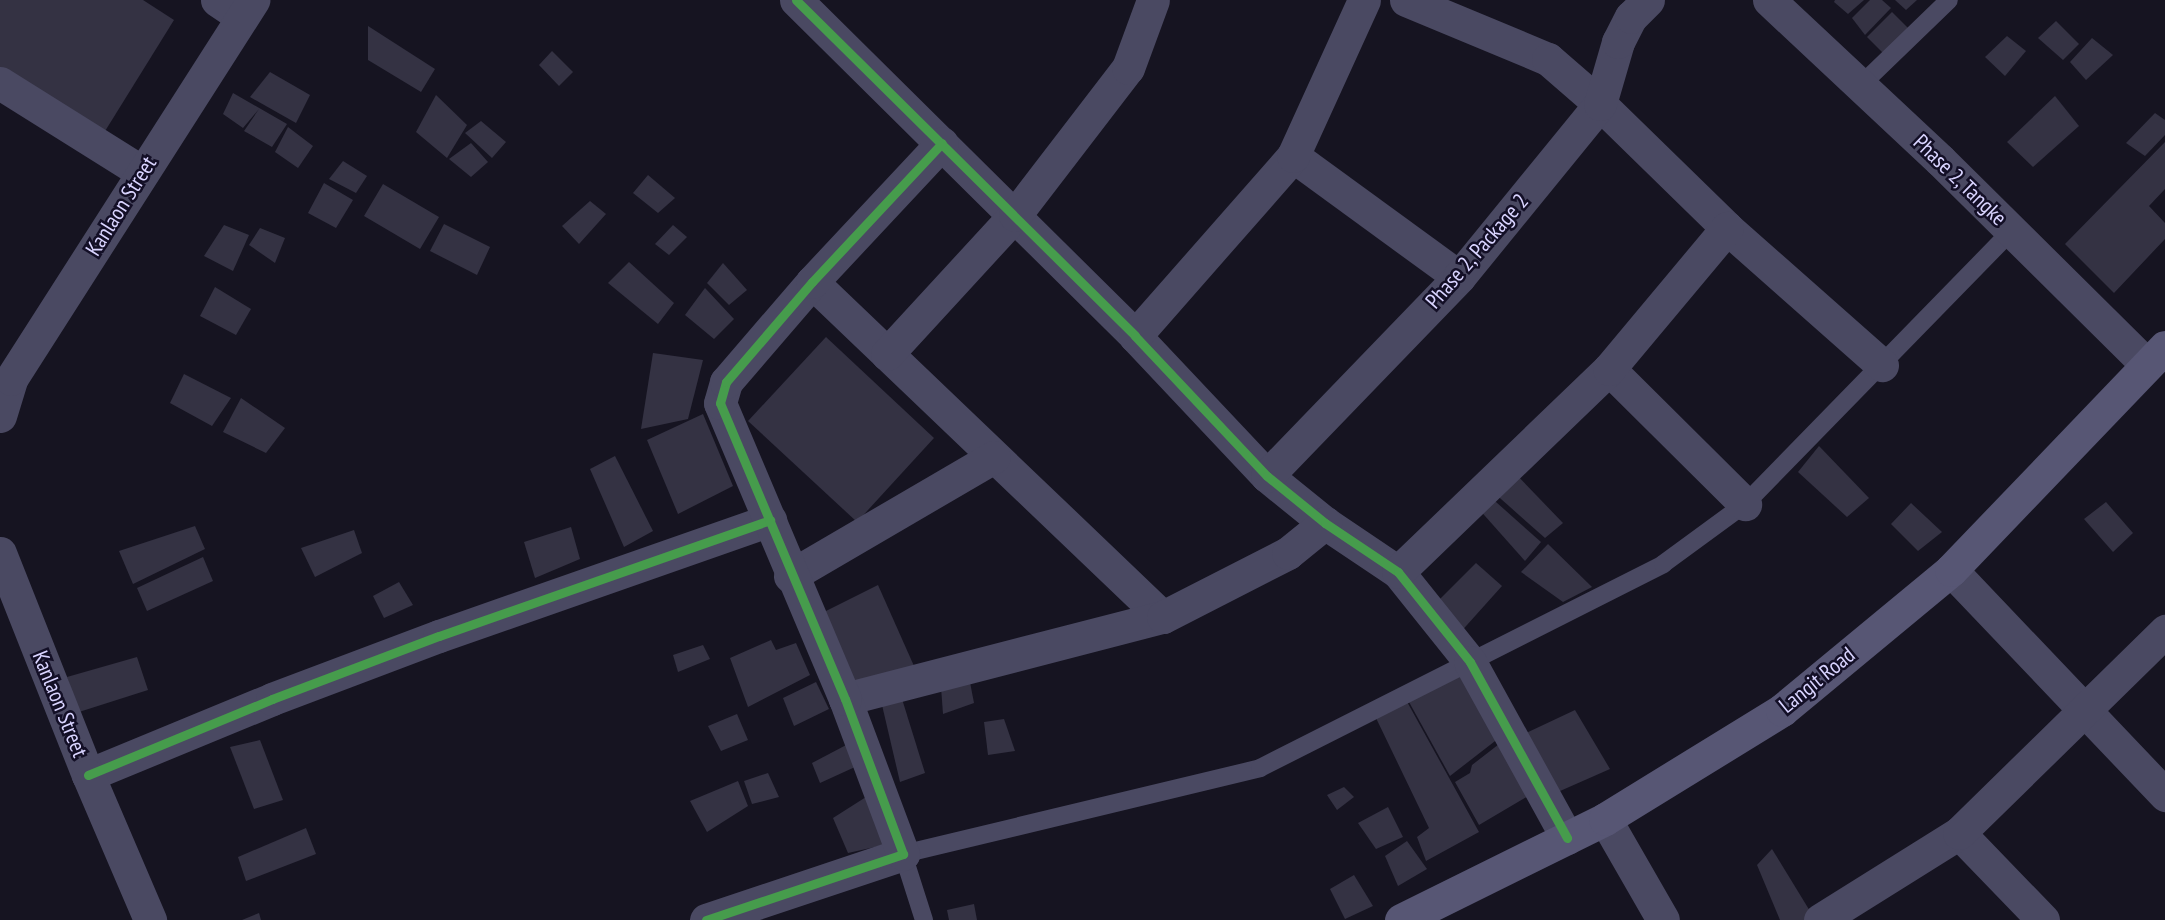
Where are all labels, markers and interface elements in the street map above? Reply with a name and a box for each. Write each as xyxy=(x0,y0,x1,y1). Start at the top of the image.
street label: Phase 2, Tangke xyxy=(1907,128,2013,232)
street label: Kanlaon Street xyxy=(80,151,162,261)
street label: Phase 2, Package 2 xyxy=(1420,188,1534,314)
street label: Langit Road xyxy=(1774,641,1860,719)
street label: Kanlaon Street xyxy=(27,647,93,761)

